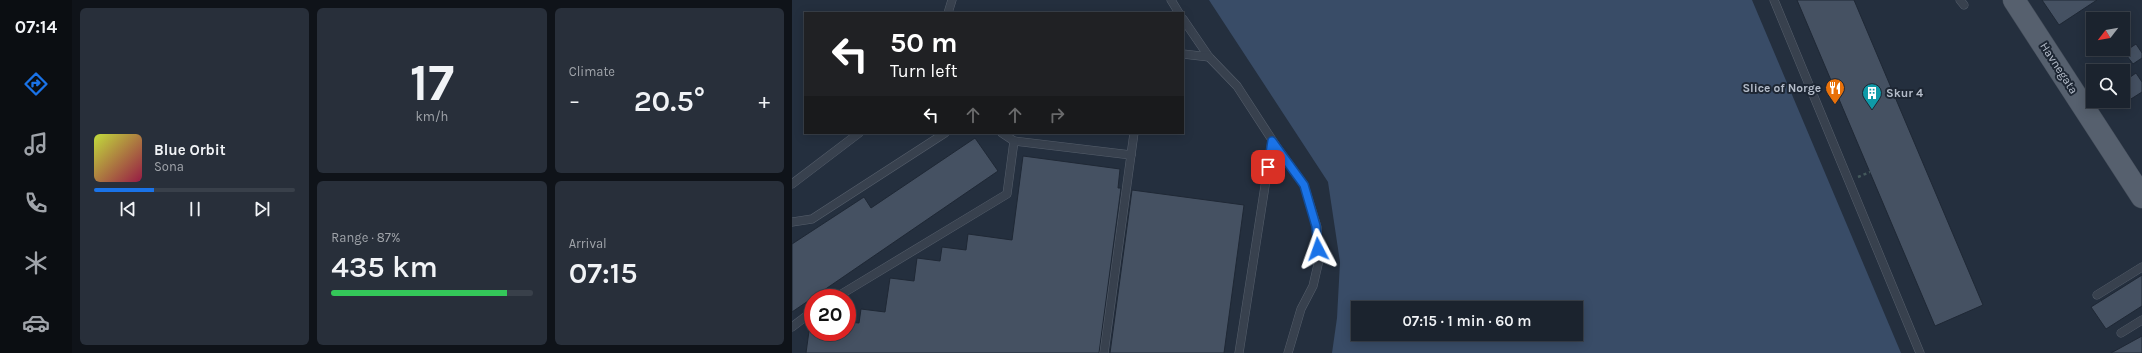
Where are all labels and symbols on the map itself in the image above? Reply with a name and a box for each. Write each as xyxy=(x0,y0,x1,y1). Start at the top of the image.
north arrow xyxy=(2086,12,2130,56)
street label: Havnegata xyxy=(2037,40,2081,96)
restaurant icon: Slice of Norge xyxy=(1824,77,1846,105)
place label: Slice of Norge xyxy=(1742,81,1821,95)
building icon: Skur 4 xyxy=(1861,82,1883,110)
place label: Skur 4 xyxy=(1886,86,1923,100)
pin xyxy=(1251,150,1285,184)
position arrow xyxy=(1297,228,1339,270)
speed limit sign: 20 xyxy=(804,289,856,341)

